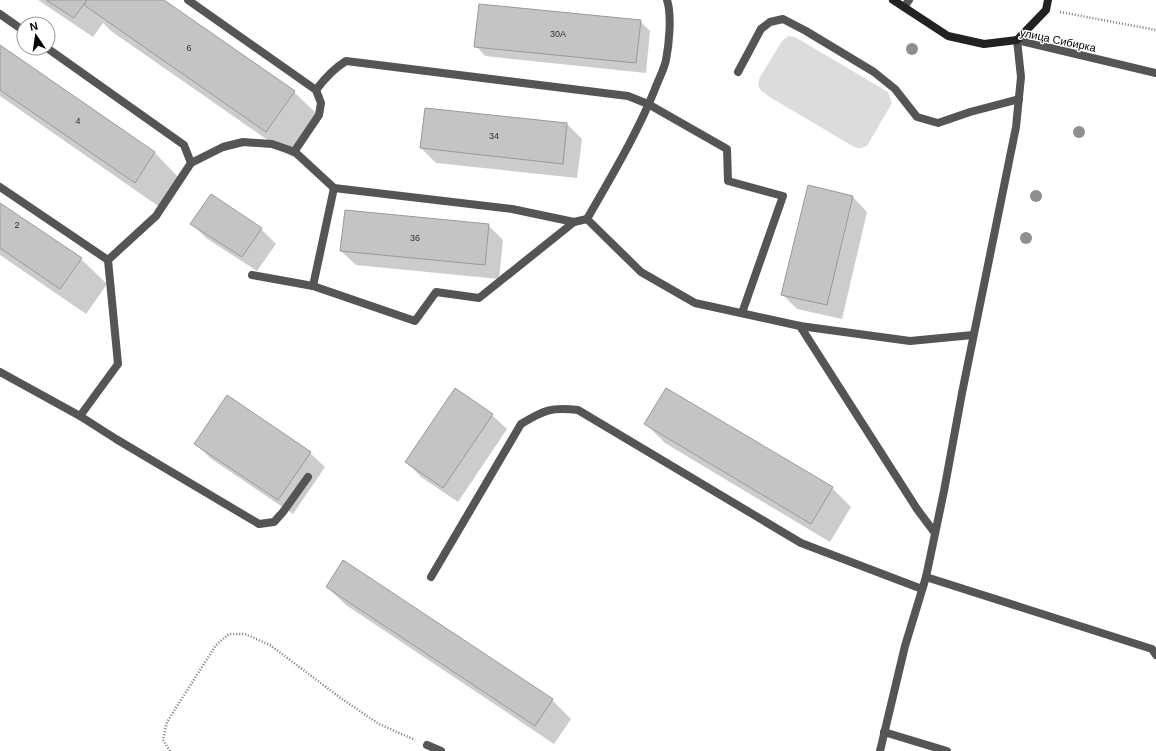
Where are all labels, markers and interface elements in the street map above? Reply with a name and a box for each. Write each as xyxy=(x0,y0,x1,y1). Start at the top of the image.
north arrow xyxy=(16,16,56,56)
text: N xyxy=(29,20,39,33)
street label: улица Сибирка xyxy=(1019,26,1098,54)
house number: 30А xyxy=(550,29,566,39)
house number: 6 xyxy=(186,43,192,53)
house number: 4 xyxy=(75,116,81,126)
house number: 34 xyxy=(489,131,499,141)
house number: 2 xyxy=(14,220,20,230)
house number: 36 xyxy=(410,233,420,243)

